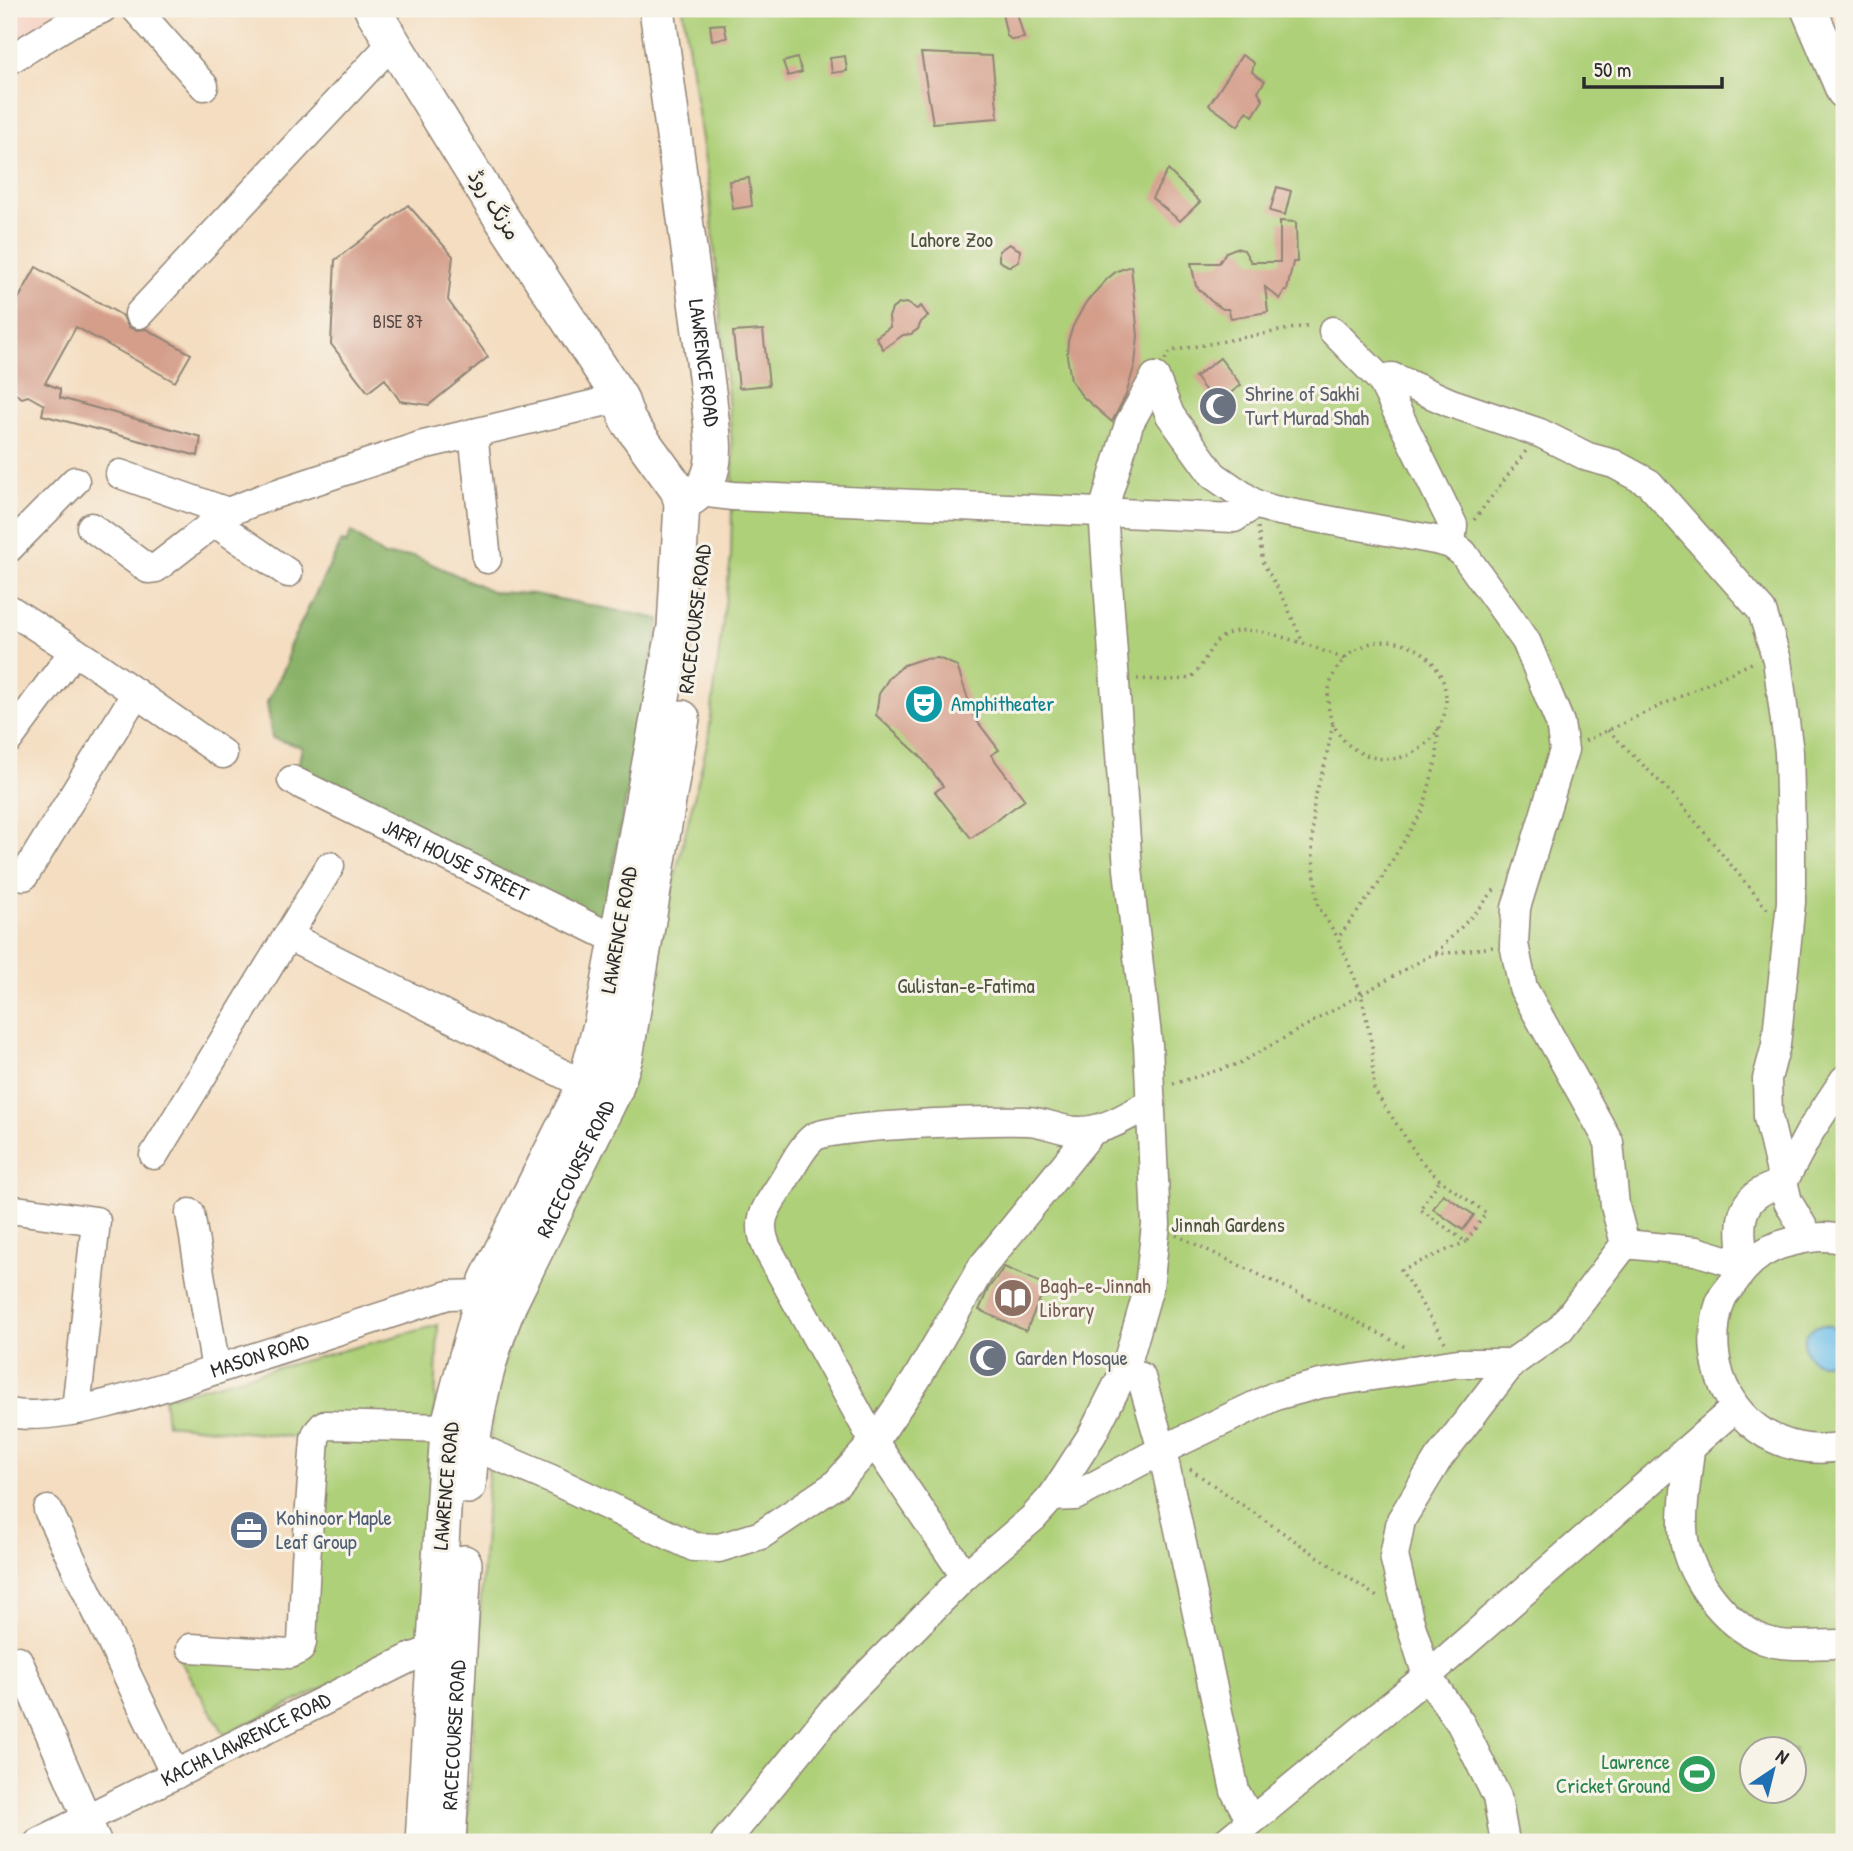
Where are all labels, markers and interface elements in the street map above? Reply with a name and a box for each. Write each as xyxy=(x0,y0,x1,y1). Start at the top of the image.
scale bar xyxy=(1584,46,1722,90)
text: 50 m xyxy=(1594,55,1631,84)
street label: مزنگ روڈ xyxy=(461,164,527,246)
park label: Lahore Zoo xyxy=(911,225,993,254)
street label: LAWRENCE ROAD xyxy=(682,297,727,428)
house number: BISE 87 xyxy=(373,309,423,334)
place label: Shrine of Sakhi Turt Murad Shah xyxy=(1245,379,1369,432)
mosque icon: Shrine of Sakhi Turt Murad Shah xyxy=(1197,385,1239,427)
street label: RACECOURSE ROAD xyxy=(671,543,718,695)
theatre icon: Amphitheater xyxy=(903,683,945,725)
place label: Amphitheater xyxy=(951,689,1054,718)
street label: JAFRI HOUSE STREET xyxy=(378,812,535,909)
street label: LAWRENCE ROAD xyxy=(593,864,644,995)
park label: Gulistan-e-Fatima xyxy=(897,971,1035,1000)
street label: RACECOURSE ROAD xyxy=(529,1095,621,1242)
park label: Jinnah Gardens xyxy=(1171,1210,1285,1239)
place label: Bagh-e-Jinnah Library xyxy=(1040,1271,1151,1324)
library icon: Bagh-e-Jinnah Library xyxy=(992,1277,1034,1319)
street label: MASON ROAD xyxy=(206,1326,312,1385)
mosque icon: Garden Mosque xyxy=(967,1337,1009,1379)
place label: Garden Mosque xyxy=(1015,1343,1128,1372)
street label: LAWRENCE ROAD xyxy=(425,1421,466,1551)
place label: Kohinoor Maple Leaf Group xyxy=(276,1503,392,1556)
office icon: Kohinoor Maple Leaf Group xyxy=(228,1509,270,1551)
street label: RACECOURSE ROAD xyxy=(435,1659,472,1811)
street label: KACHA LAWRENCE ROAD xyxy=(156,1685,335,1793)
north arrow xyxy=(1738,1736,1808,1806)
text: N xyxy=(1771,1743,1794,1770)
place label: Lawrence Cricket Ground xyxy=(1556,1747,1670,1800)
sports icon: Lawrence Cricket Ground xyxy=(1676,1753,1718,1795)

